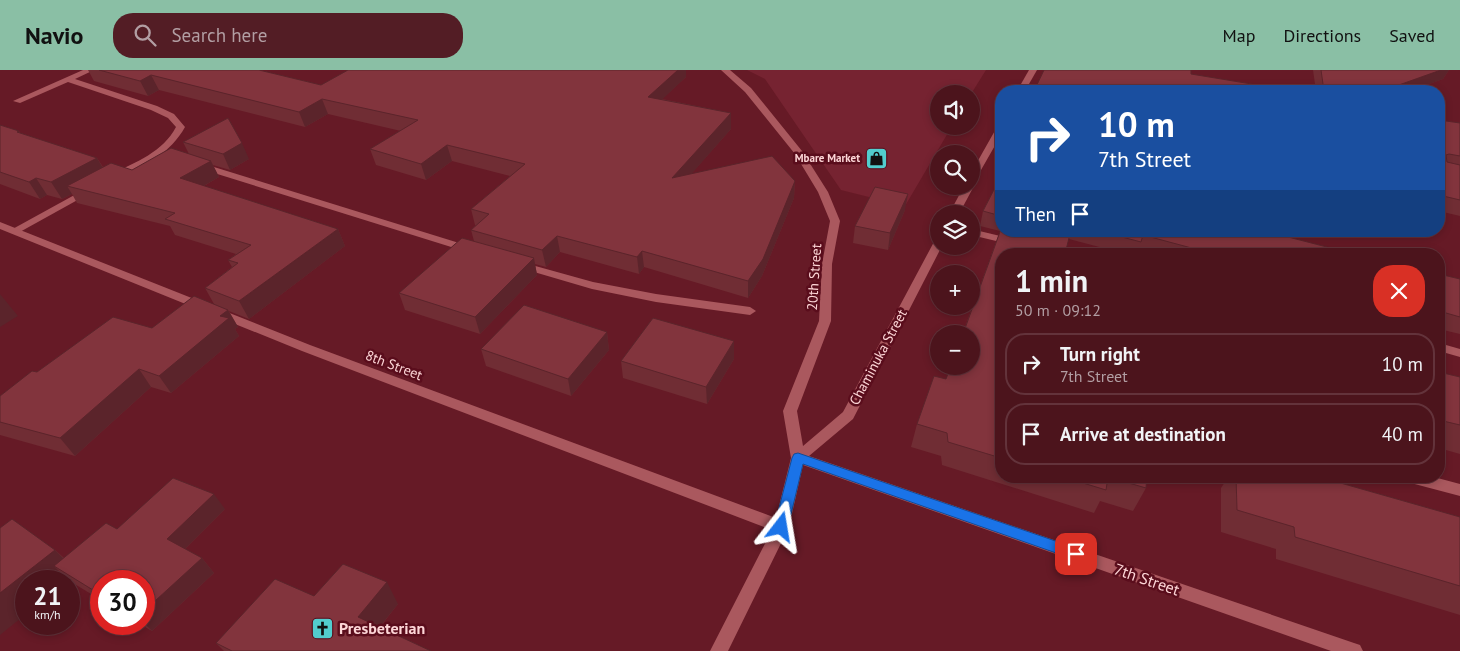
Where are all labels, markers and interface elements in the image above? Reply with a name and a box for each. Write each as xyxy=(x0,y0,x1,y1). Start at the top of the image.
search box xyxy=(113,13,463,58)
text: Navio xyxy=(25,20,83,51)
icon: search xyxy=(131,21,159,49)
text: Search here xyxy=(171,23,267,47)
text: Map xyxy=(1223,24,1255,47)
text: Directions xyxy=(1283,24,1361,47)
text: Saved xyxy=(1389,24,1435,47)
map controls xyxy=(930,85,980,375)
button: sound xyxy=(930,85,980,135)
text: 10 m xyxy=(1098,101,1175,147)
icon: right xyxy=(1015,105,1080,170)
button: search xyxy=(930,145,980,195)
text: 7th Street xyxy=(1098,145,1191,173)
shop icon: Mbare Market xyxy=(864,146,888,170)
place label: Mbare Market xyxy=(795,151,860,165)
icon: arrive xyxy=(1066,200,1094,228)
text: Then xyxy=(1015,202,1056,226)
button: layers xyxy=(930,205,980,255)
street label: 20th Street xyxy=(803,243,825,311)
text: 1 min xyxy=(1015,261,1088,300)
button: + xyxy=(930,265,980,315)
button: close xyxy=(1373,265,1425,317)
text: 50 m · 09:12 xyxy=(1015,300,1101,320)
street label: Chaminuka Street xyxy=(845,306,911,408)
button: − xyxy=(930,325,980,375)
text: Turn right xyxy=(1060,342,1140,366)
street label: 8th Street xyxy=(363,346,425,384)
icon: right xyxy=(1017,350,1045,378)
text: 10 m xyxy=(1382,352,1423,376)
text: 7th Street xyxy=(1060,366,1128,386)
icon: arrive xyxy=(1017,420,1045,448)
text: Arrive at destination xyxy=(1060,422,1226,446)
text: 40 m xyxy=(1382,422,1423,446)
position arrow xyxy=(754,500,806,552)
pin xyxy=(1055,533,1097,575)
icon: arrive xyxy=(1062,540,1090,568)
street label: 7th Street xyxy=(1112,559,1183,600)
speed limit sign: 30 xyxy=(90,570,155,635)
text: 21 xyxy=(33,580,62,612)
text: km/h xyxy=(34,607,61,622)
church icon: Presbeterian xyxy=(311,616,335,640)
place label: Presbeterian xyxy=(339,618,425,638)

